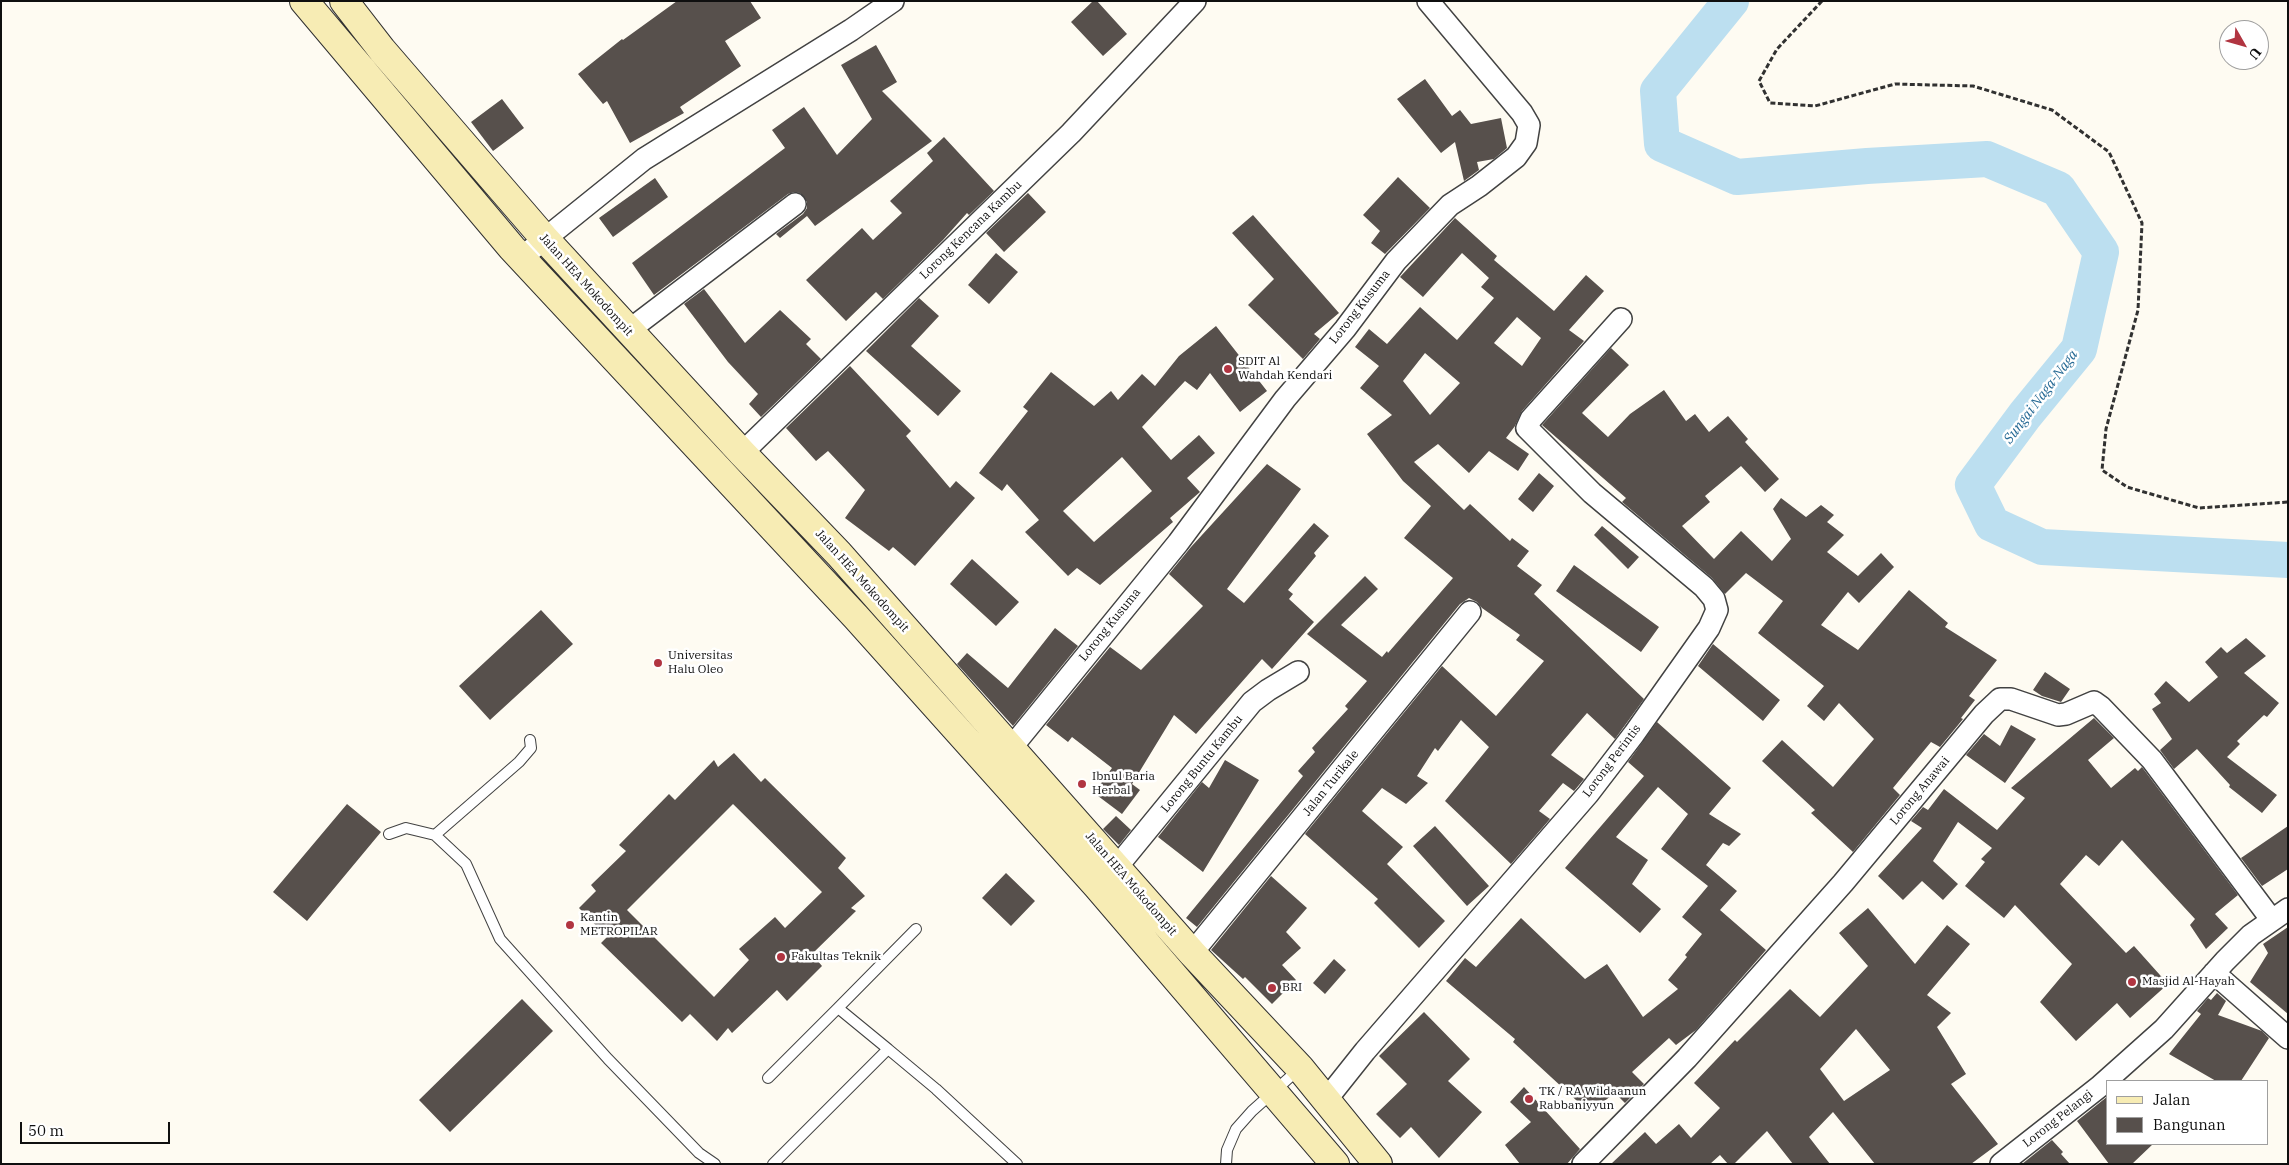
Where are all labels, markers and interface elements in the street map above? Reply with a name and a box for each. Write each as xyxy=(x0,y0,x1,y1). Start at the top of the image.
north arrow xyxy=(2219,20,2269,70)
text: U xyxy=(2245,44,2265,63)
street label: Lorong Kencana Kambu xyxy=(917,178,1025,282)
street label: Jalan HEA Mokodompit xyxy=(536,231,636,339)
street label: Lorong Kusuma xyxy=(1327,267,1393,347)
water label: Sungai Naga-Naga xyxy=(2000,347,2082,447)
place label: SDIT Al Wahdah Kendari xyxy=(1238,355,1332,383)
marker: SDIT Al Wahdah Kendari xyxy=(1222,363,1234,375)
street label: Jalan HEA Mokodompit xyxy=(812,527,912,635)
street label: Lorong Kusuma xyxy=(1076,586,1144,664)
place label: Universitas Halu Oleo xyxy=(668,649,733,677)
marker: Universitas Halu Oleo xyxy=(652,657,664,669)
street label: Lorong Buntu Kambu xyxy=(1158,712,1246,816)
street label: Lorong Perintis xyxy=(1580,722,1644,800)
street label: Jalan Turikale xyxy=(1300,747,1362,819)
street label: Lorong Anawai xyxy=(1887,754,1953,828)
place label: Ibnul Baria Herbal xyxy=(1092,770,1155,798)
marker: Ibnul Baria Herbal xyxy=(1076,778,1088,790)
street label: Jalan HEA Mokodompit xyxy=(1082,829,1180,939)
place label: Kantin METROPILAR xyxy=(580,911,658,939)
marker: Kantin METROPILAR xyxy=(564,919,576,931)
place label: Fakultas Teknik xyxy=(791,950,881,964)
marker: Fakultas Teknik xyxy=(775,951,787,963)
place label: Masjid Al-Hayah xyxy=(2142,975,2235,989)
marker: Masjid Al-Hayah xyxy=(2126,976,2138,988)
place label: BRI xyxy=(1282,981,1302,995)
marker: BRI xyxy=(1266,982,1278,994)
legend xyxy=(2106,1080,2269,1145)
place label: TK / RA Wildaanun Rabbaniyyun xyxy=(1539,1085,1646,1113)
street label: Lorong Pelangi xyxy=(2020,1087,2096,1151)
text: Jalan xyxy=(2153,1090,2190,1109)
marker: TK / RA Wildaanun Rabbaniyyun xyxy=(1523,1093,1535,1105)
scale bar xyxy=(22,1112,172,1144)
text: Bangunan xyxy=(2153,1115,2226,1134)
text: 50 m xyxy=(28,1121,64,1140)

